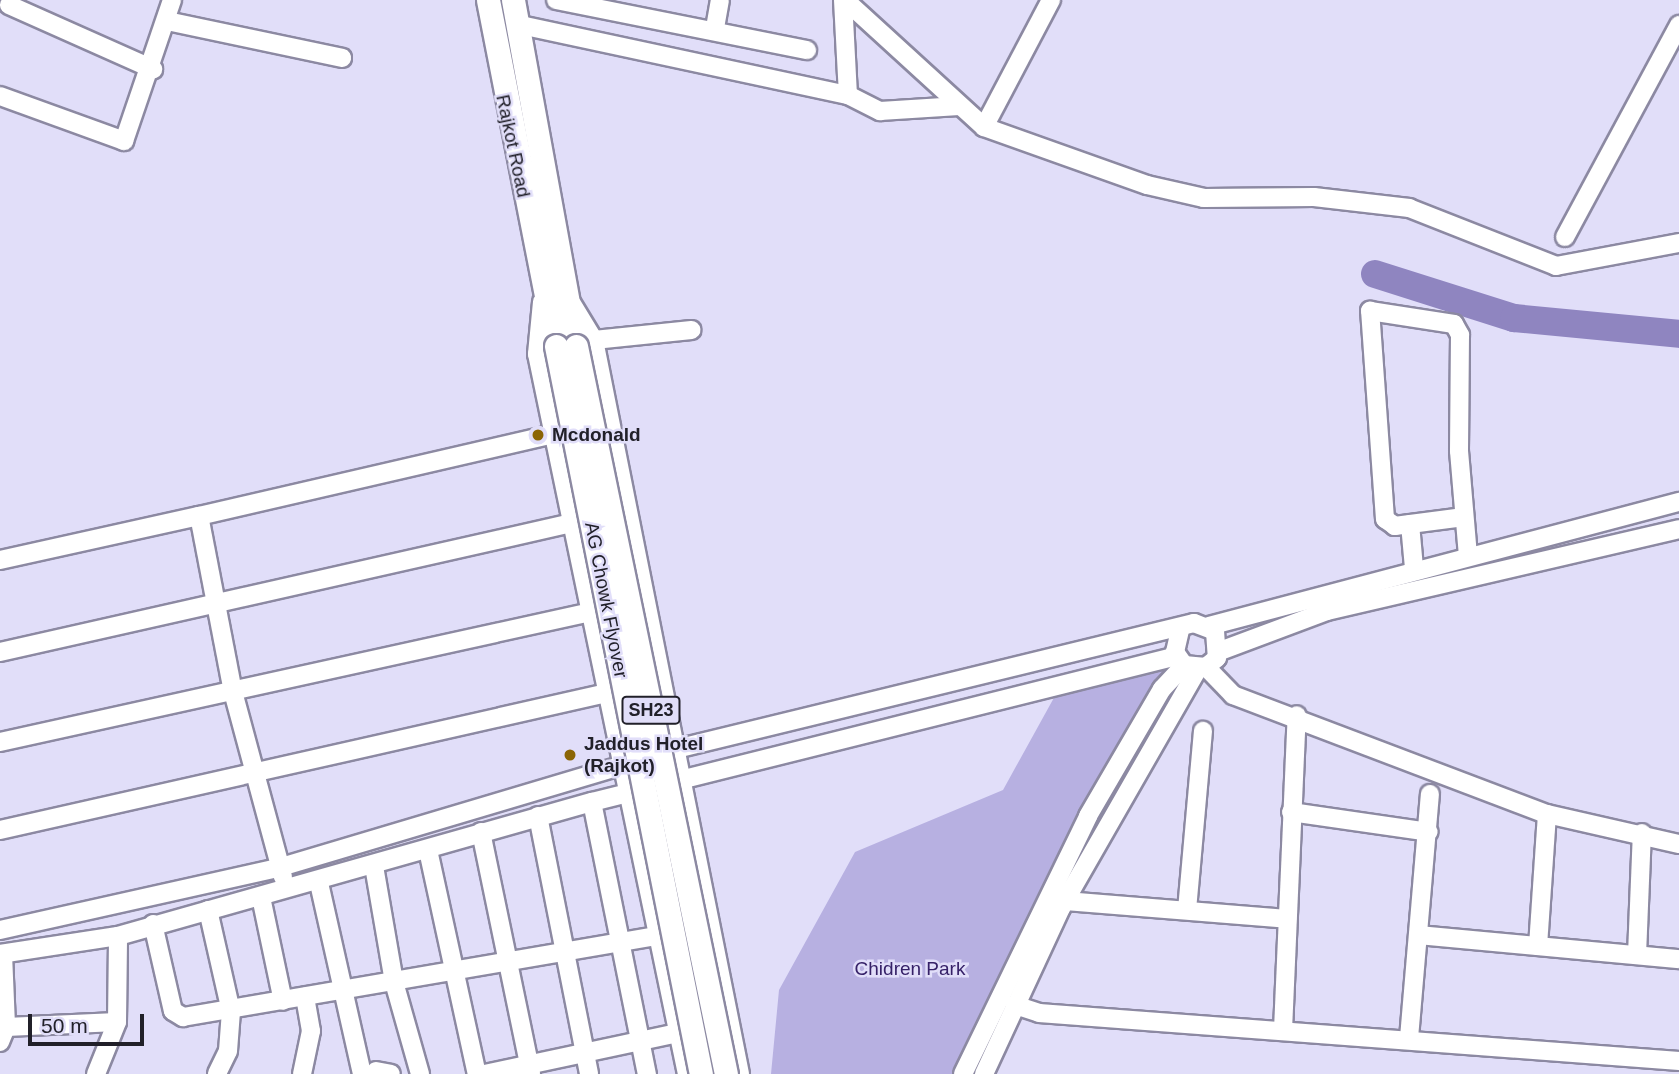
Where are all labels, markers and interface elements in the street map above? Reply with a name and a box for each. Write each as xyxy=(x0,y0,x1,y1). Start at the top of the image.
street label: Rajkot Road xyxy=(491,92,535,200)
place label: Mcdonald xyxy=(552,424,641,446)
marker: Mcdonald xyxy=(530,427,546,443)
street label: AG Chowk Flyover xyxy=(580,520,632,680)
road number: SH23 xyxy=(621,696,681,724)
place label: Jaddus Hotel (Rajkot) xyxy=(584,733,703,777)
marker: Jaddus Hotel (Rajkot) xyxy=(562,747,578,763)
park label: Chidren Park xyxy=(855,958,965,980)
scale bar xyxy=(32,1000,147,1044)
text: 50 m xyxy=(41,1014,88,1037)

